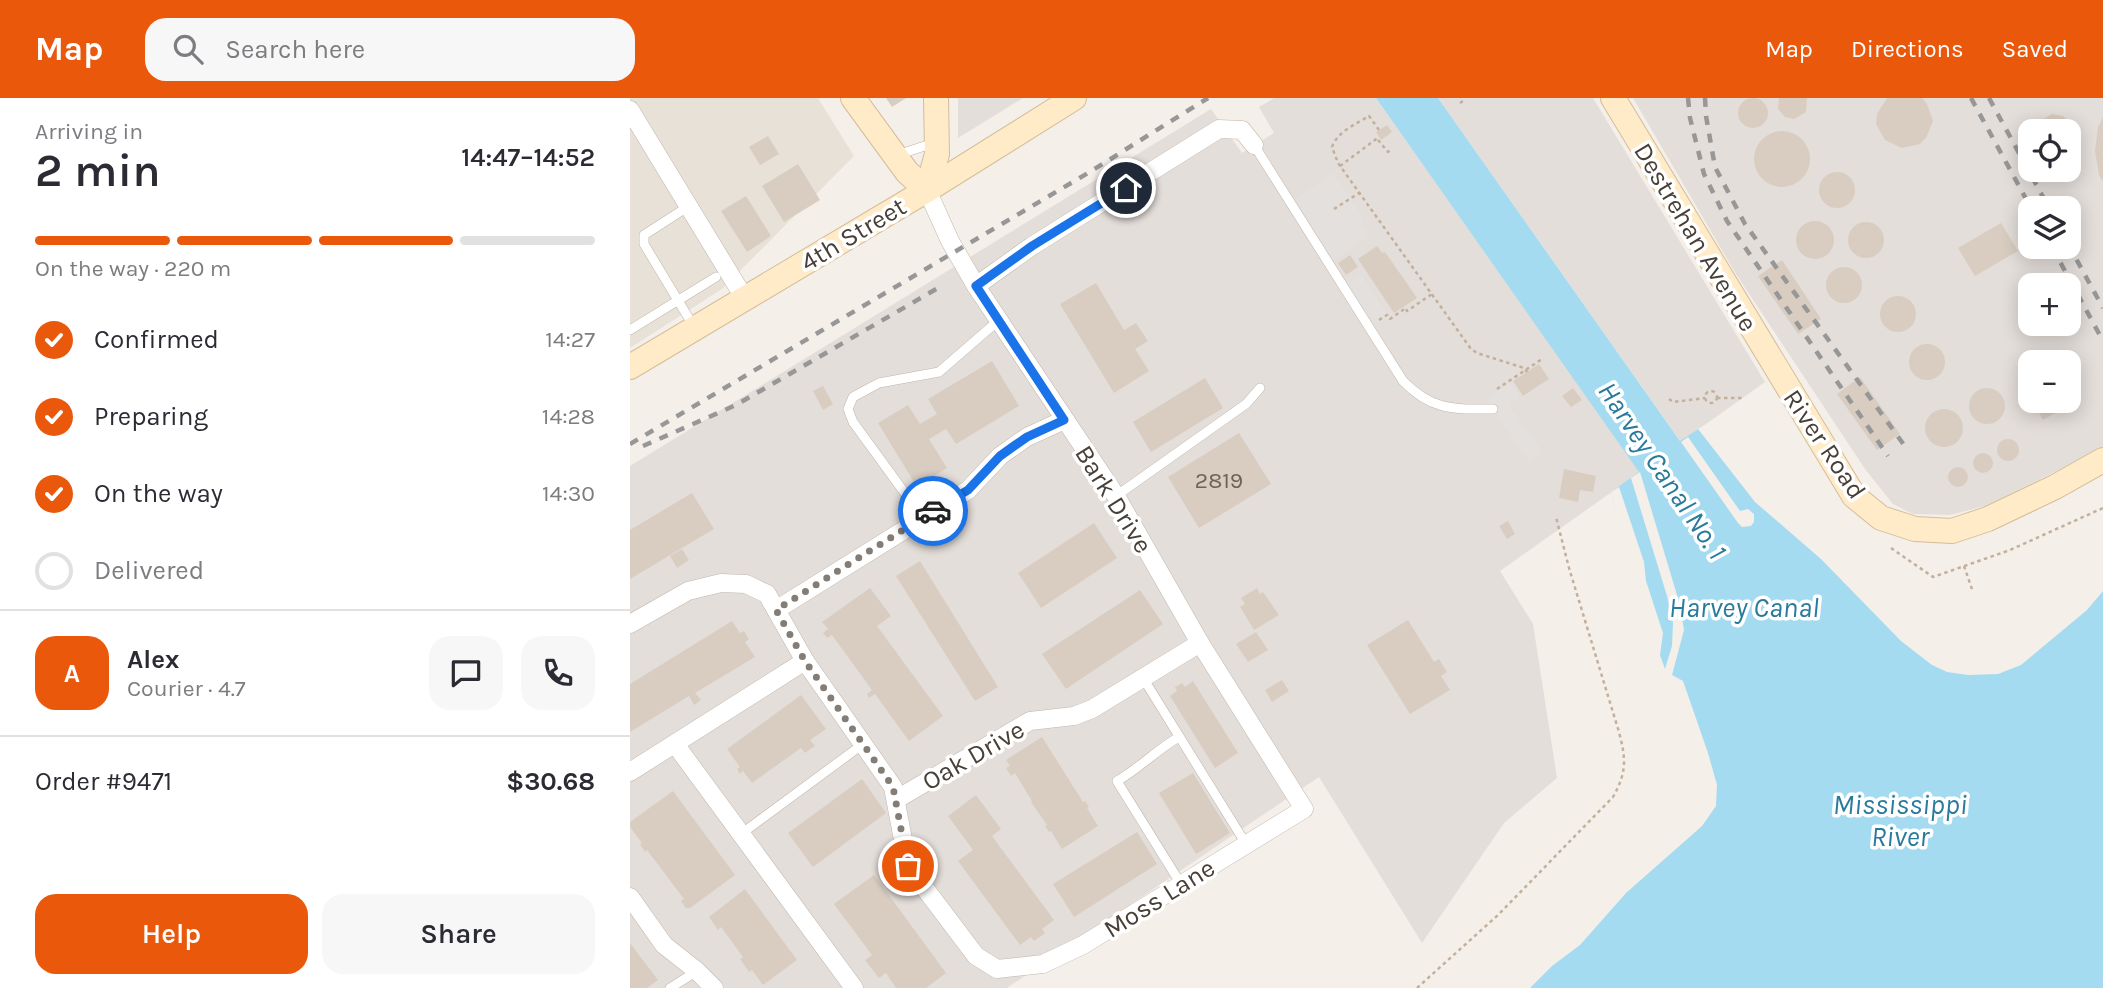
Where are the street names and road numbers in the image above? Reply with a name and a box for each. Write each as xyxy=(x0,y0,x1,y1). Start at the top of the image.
street label: Destrehan Avenue xyxy=(1627,137,1764,337)
street label: 4th Street xyxy=(795,191,912,278)
street label: River Road xyxy=(1777,384,1873,505)
street label: Bark Drive xyxy=(1068,440,1159,559)
street label: Oak Drive xyxy=(917,714,1030,797)
street label: Moss Lane xyxy=(1098,852,1221,945)

